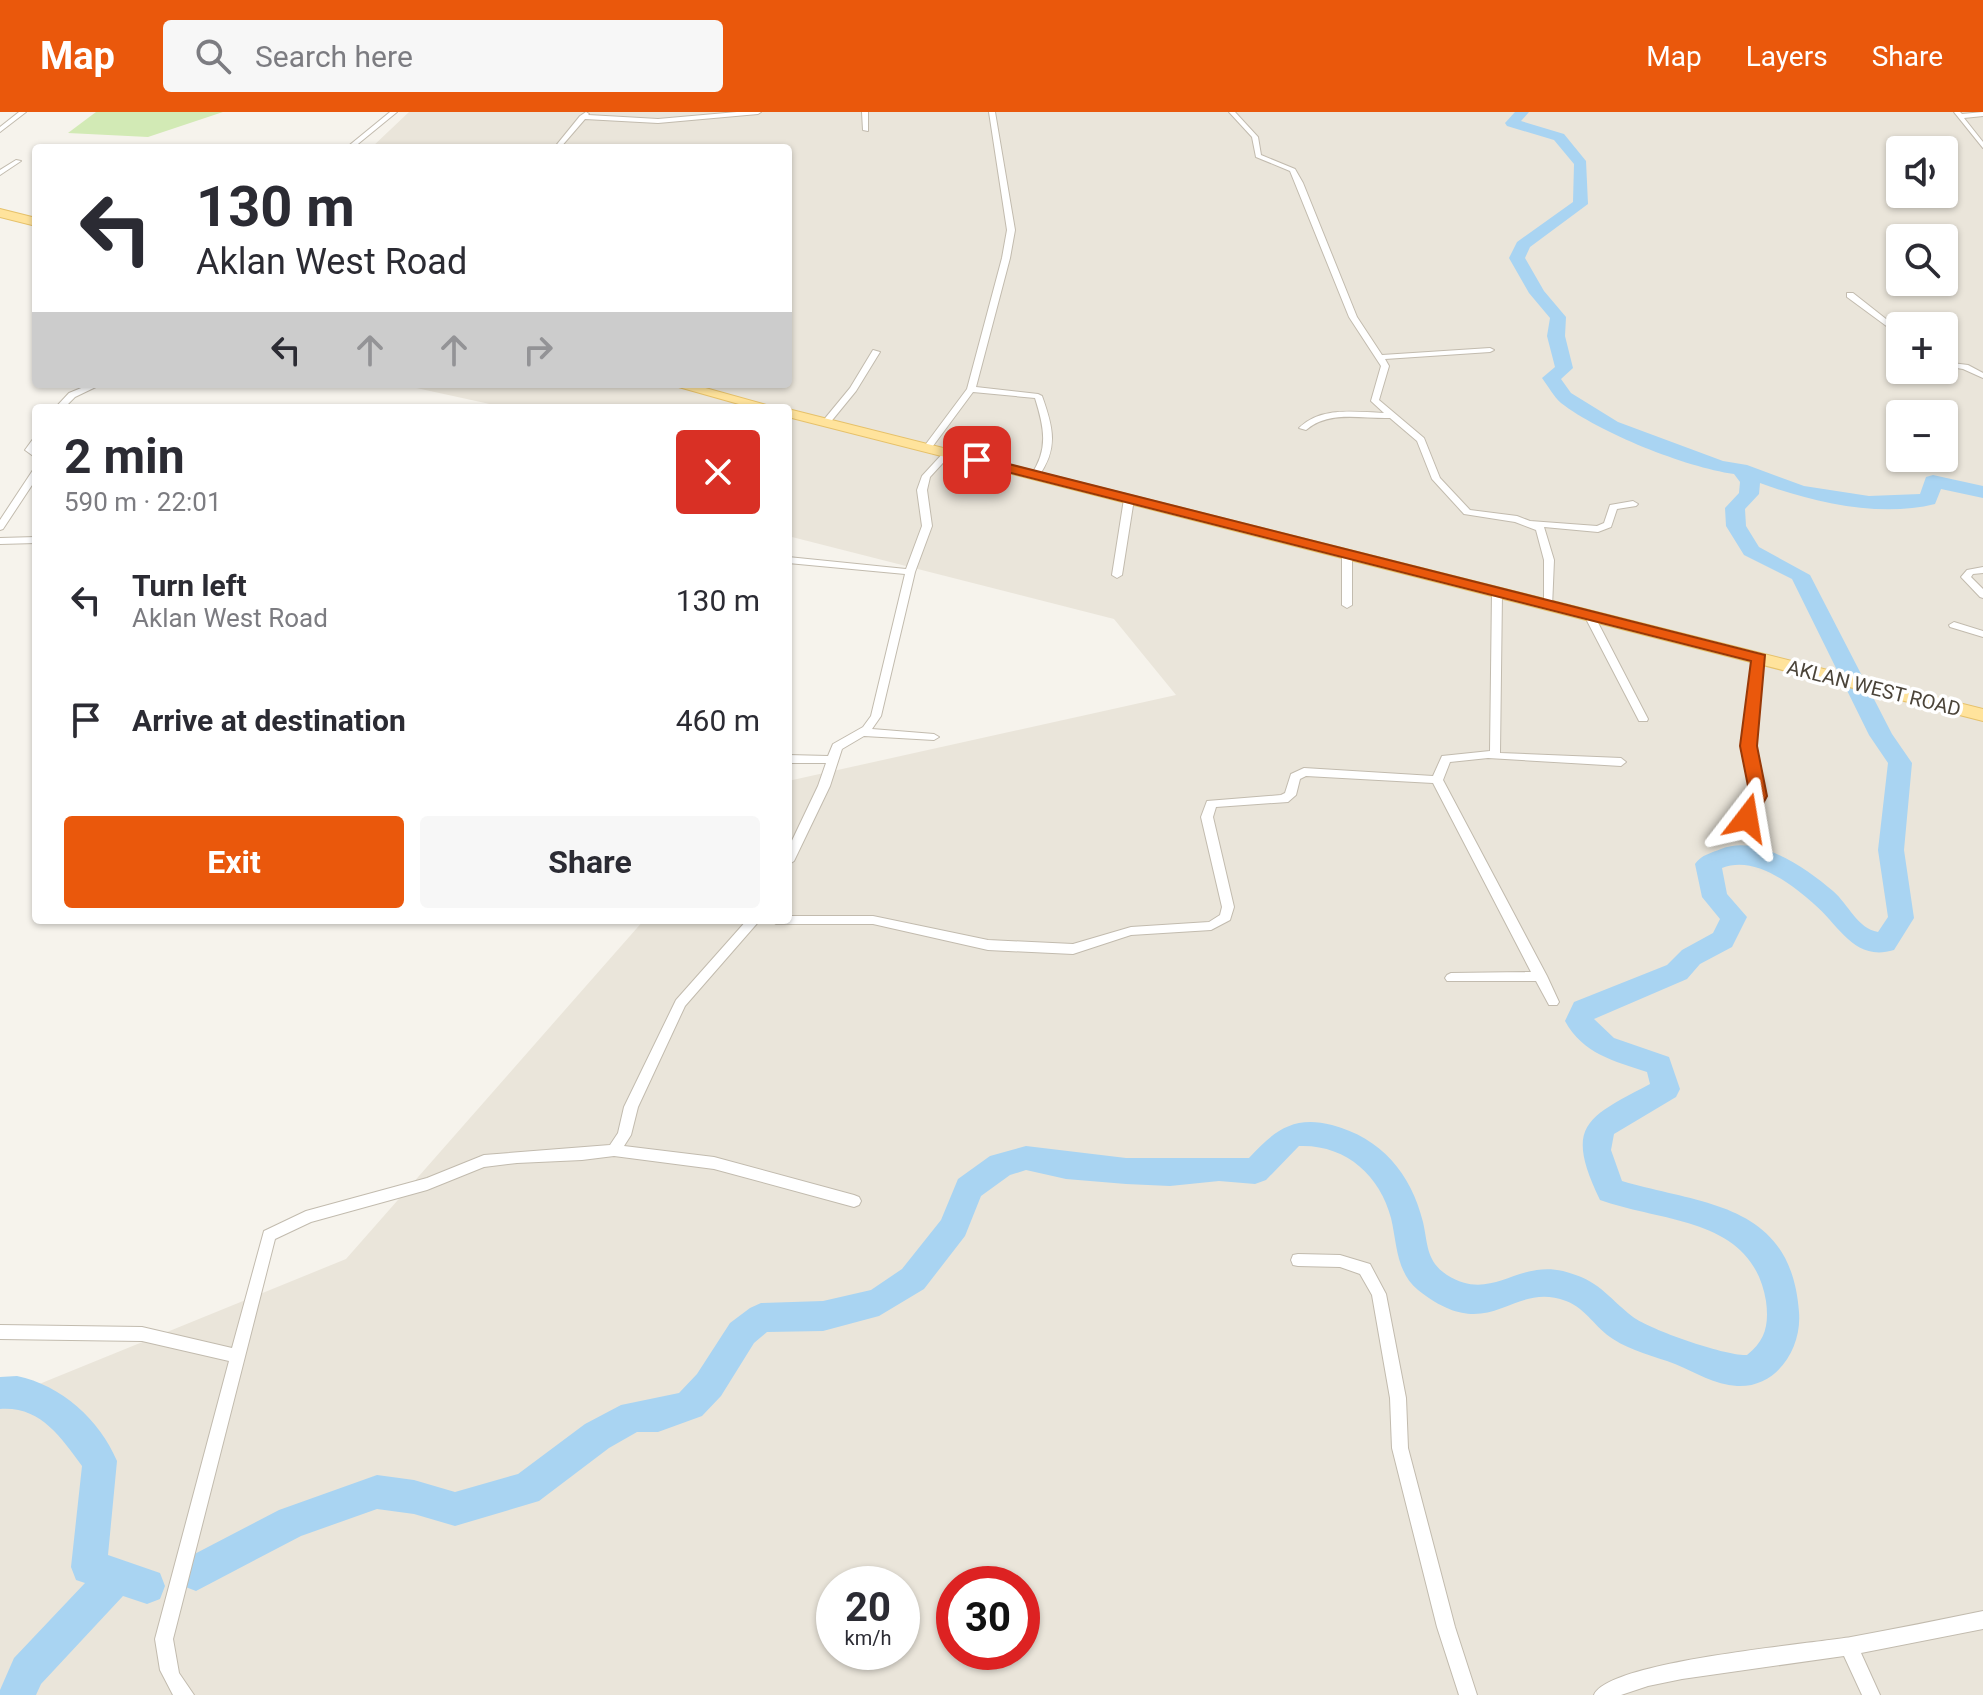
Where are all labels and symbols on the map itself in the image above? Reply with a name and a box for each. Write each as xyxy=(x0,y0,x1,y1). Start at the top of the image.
pin xyxy=(943,426,1011,494)
street label: AKLAN WEST ROAD xyxy=(1785,655,1963,721)
position arrow xyxy=(1705,776,1789,860)
speed limit sign: 30 xyxy=(936,1566,1040,1670)

